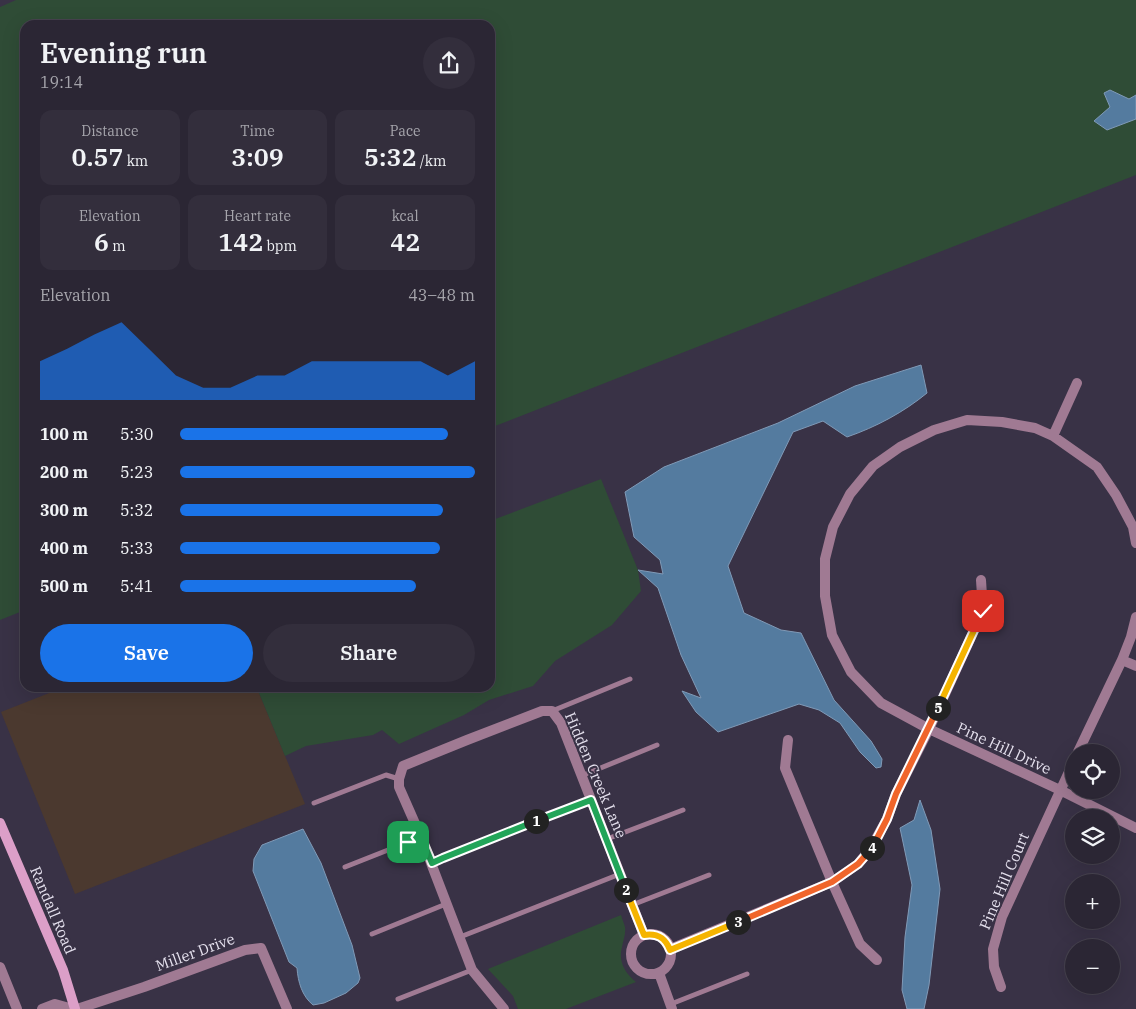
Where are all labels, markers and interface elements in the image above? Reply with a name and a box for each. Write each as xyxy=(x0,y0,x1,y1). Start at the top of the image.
text: Evening run xyxy=(40,34,207,71)
button: share xyxy=(423,37,475,89)
text: 19:14 xyxy=(40,72,83,92)
text: Distance xyxy=(81,122,138,140)
text: Time xyxy=(240,122,275,140)
text: Pace xyxy=(390,122,421,140)
text: 0.57 xyxy=(71,140,123,173)
text: 3:09 xyxy=(231,140,284,173)
text: 5:32 xyxy=(364,140,416,173)
text: km xyxy=(123,152,148,170)
text: /km xyxy=(416,152,446,170)
text: Elevation xyxy=(79,207,141,225)
text: Heart rate xyxy=(224,207,291,225)
text: kcal xyxy=(392,207,419,225)
text: 6 xyxy=(94,225,109,258)
text: 142 xyxy=(218,225,263,258)
text: 42 xyxy=(390,225,420,258)
text: m xyxy=(109,237,126,255)
text: bpm xyxy=(263,237,297,255)
text: Elevation xyxy=(40,285,110,305)
text: 43–48 m xyxy=(408,285,475,305)
text: 100 m xyxy=(40,424,88,444)
text: 5:30 xyxy=(120,424,153,444)
text: 200 m xyxy=(40,462,88,482)
text: 5:23 xyxy=(120,462,153,482)
text: 300 m xyxy=(40,500,88,520)
text: 5:32 xyxy=(120,500,153,520)
text: 400 m xyxy=(40,538,88,558)
text: 5:33 xyxy=(120,538,153,558)
text: 500 m xyxy=(40,576,88,596)
text: 5:41 xyxy=(120,576,153,596)
pin xyxy=(962,590,1004,632)
icon: check xyxy=(969,597,997,625)
button: Save xyxy=(40,624,253,682)
button: Share xyxy=(263,624,475,682)
pin: 5 xyxy=(926,696,950,720)
text: 5 xyxy=(934,699,943,717)
street label: Hidden Creek Lane xyxy=(561,709,631,841)
street label: Pine Hill Drive xyxy=(954,718,1054,778)
map controls xyxy=(1065,744,1120,994)
button: locate xyxy=(1065,744,1120,799)
pin: 1 xyxy=(524,808,548,834)
button: layers xyxy=(1065,809,1120,864)
text: 1 xyxy=(532,812,541,830)
pin xyxy=(387,821,429,863)
icon: arrive xyxy=(394,828,422,856)
street label: Pine Hill Court xyxy=(975,830,1033,932)
pin: 4 xyxy=(860,836,884,860)
text: 4 xyxy=(868,839,877,857)
street label: Randall Road xyxy=(26,863,80,957)
button: + xyxy=(1065,874,1120,929)
pin: 2 xyxy=(614,878,638,902)
text: 2 xyxy=(622,881,631,899)
pin: 3 xyxy=(726,910,750,934)
text: 3 xyxy=(734,913,743,931)
street label: Miller Drive xyxy=(153,929,237,975)
button: − xyxy=(1065,939,1120,994)

